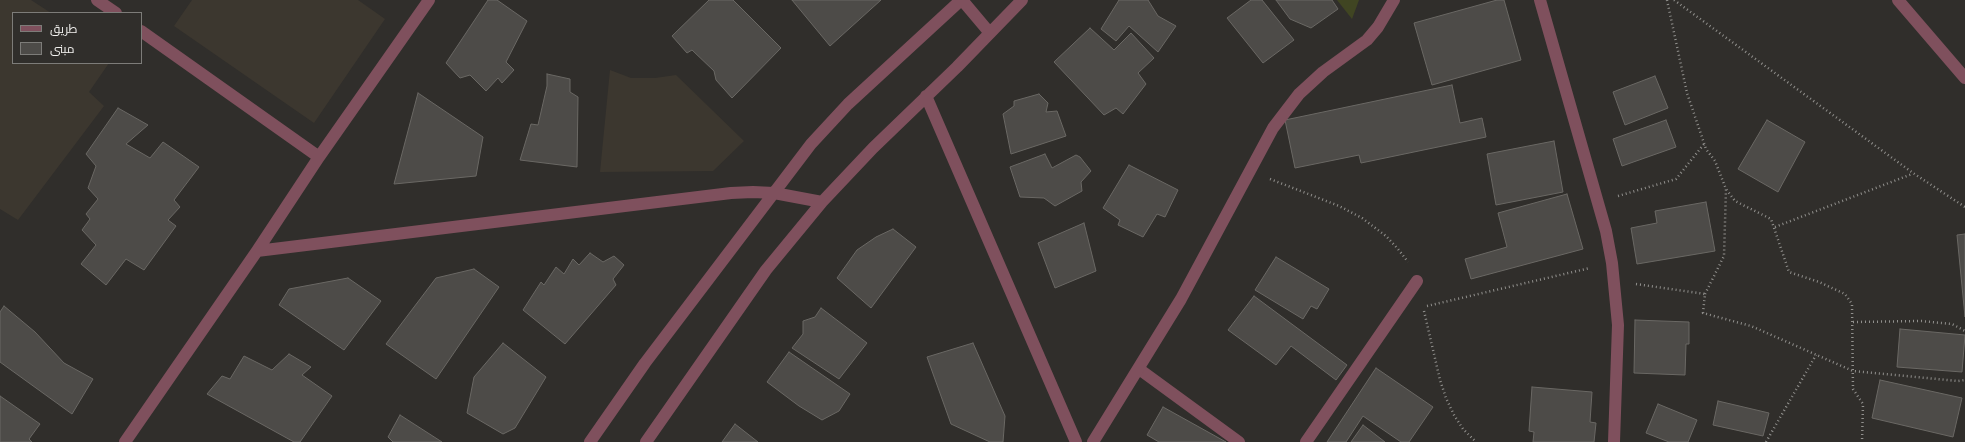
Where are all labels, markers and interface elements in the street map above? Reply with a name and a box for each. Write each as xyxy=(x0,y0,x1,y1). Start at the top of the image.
legend xyxy=(12,12,142,64)
text: طريق xyxy=(50,17,77,40)
text: مبنى xyxy=(50,37,75,60)

